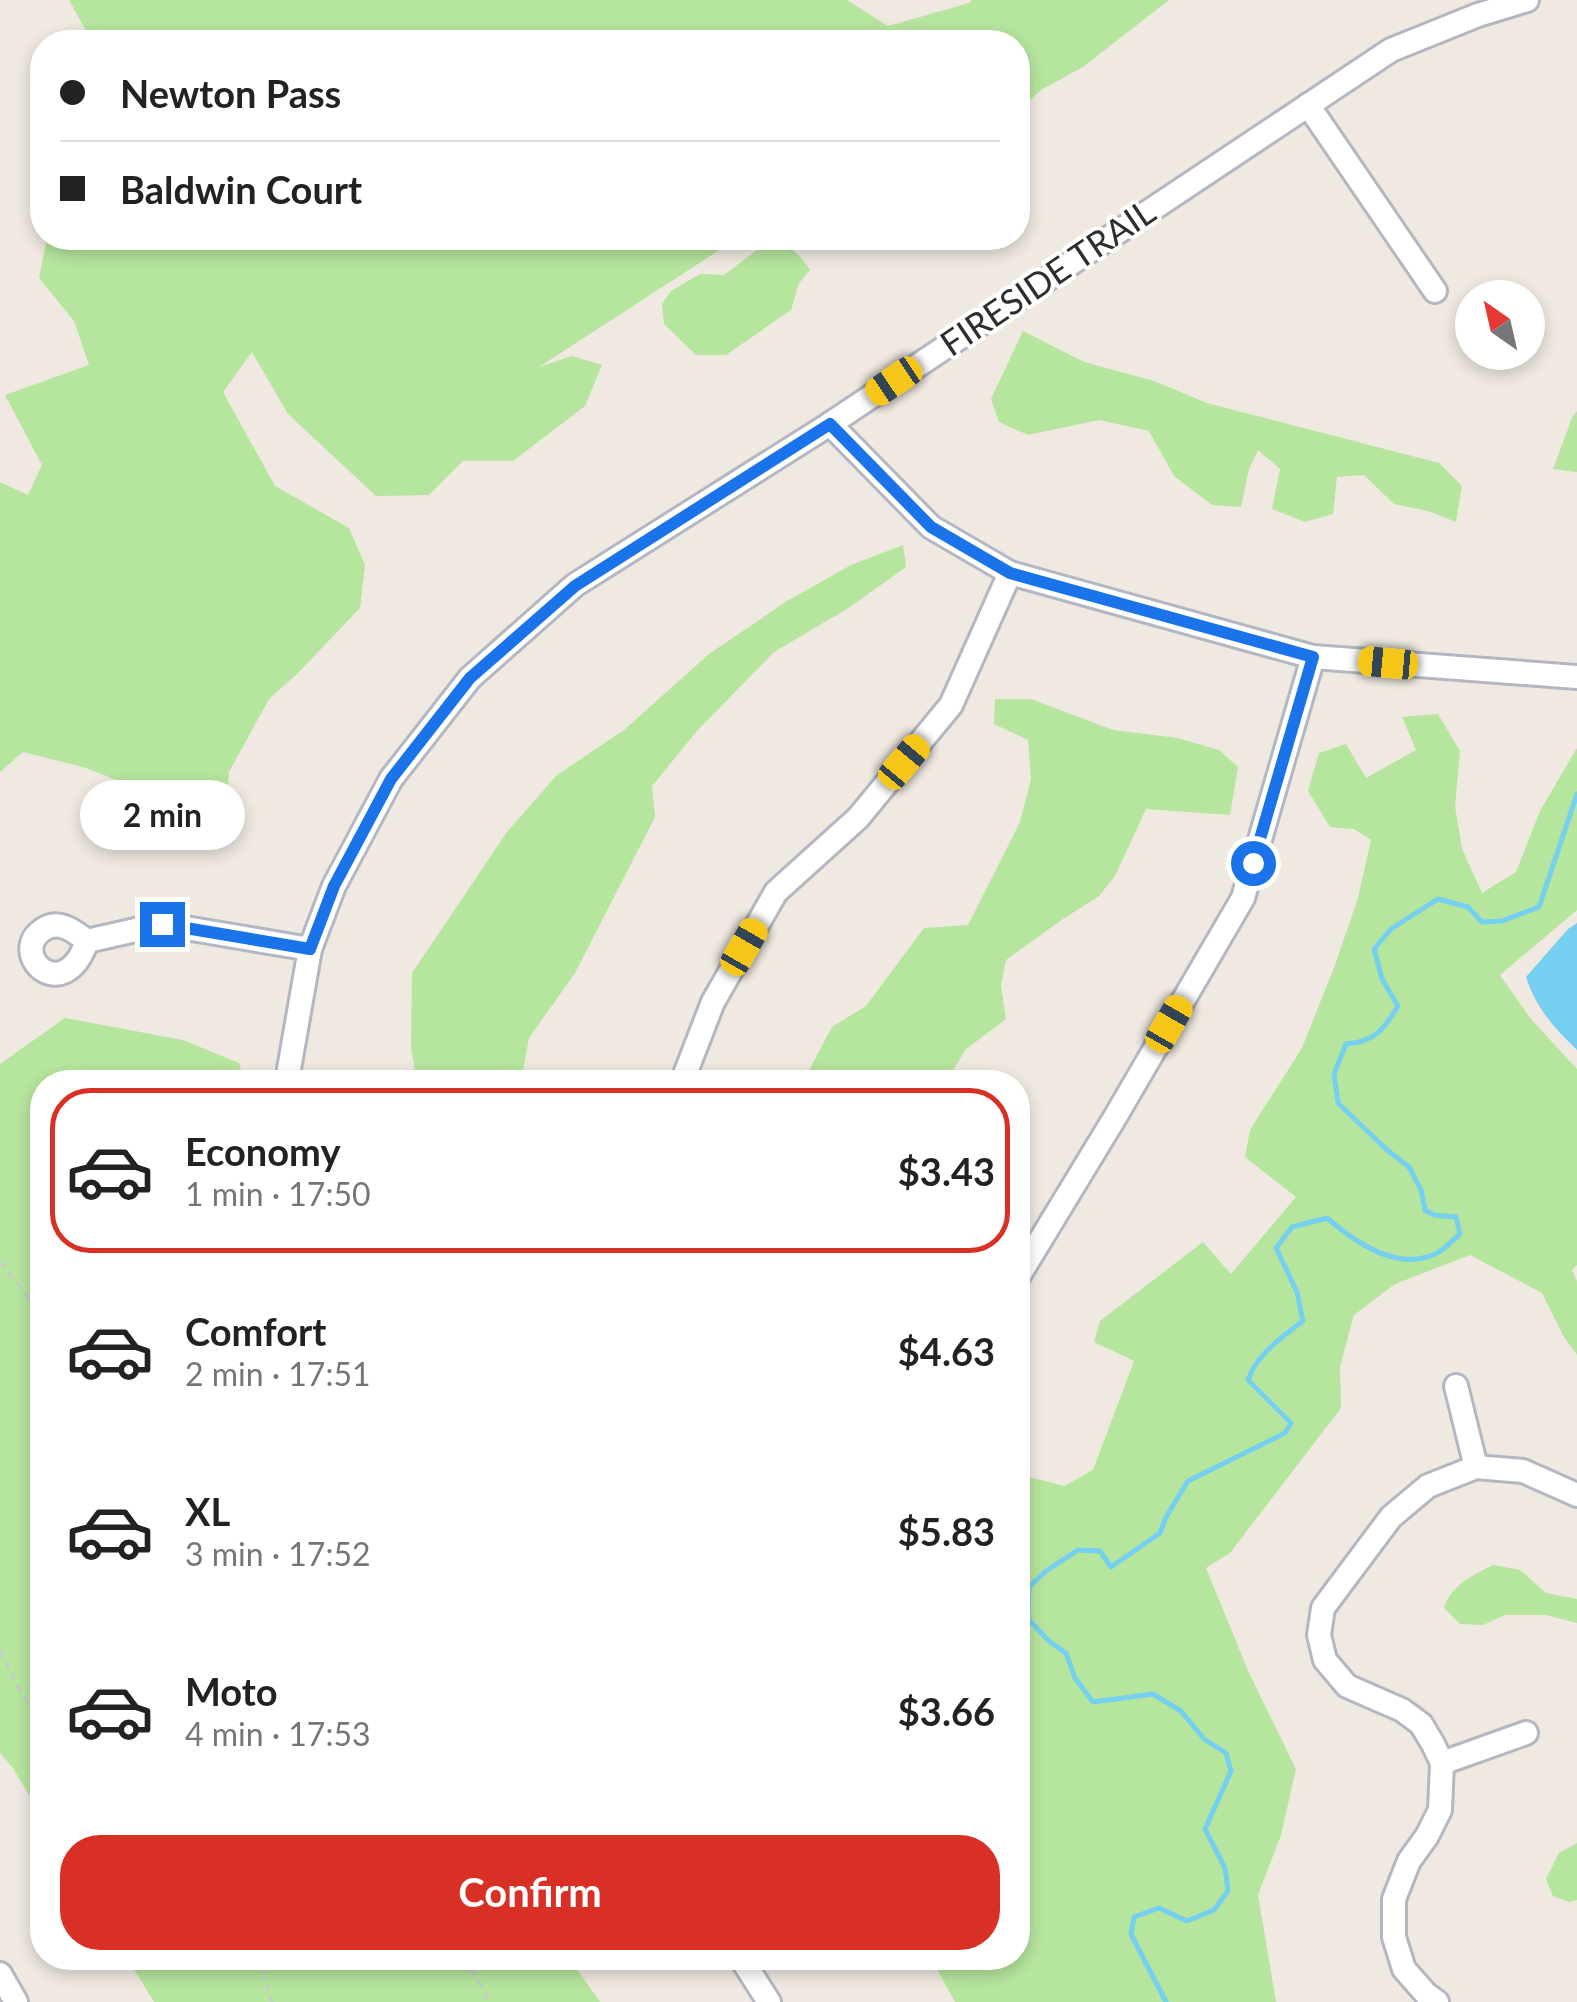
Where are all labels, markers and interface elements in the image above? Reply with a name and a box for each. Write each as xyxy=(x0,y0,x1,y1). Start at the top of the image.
text: Newton Pass xyxy=(120,70,341,116)
text: Baldwin Court xyxy=(120,166,362,212)
street label: FIRESIDE TRAIL xyxy=(932,189,1162,363)
north arrow xyxy=(1455,280,1545,370)
map controls xyxy=(1455,280,1545,370)
car xyxy=(861,352,927,410)
car xyxy=(1357,645,1419,681)
car xyxy=(873,729,935,795)
callout: 2 min xyxy=(80,779,244,849)
text: 2 min xyxy=(123,795,202,834)
route start xyxy=(1231,841,1276,886)
route end xyxy=(140,902,185,947)
car xyxy=(716,914,772,980)
car xyxy=(1141,991,1197,1057)
icon: car xyxy=(65,1126,155,1216)
text: Economy xyxy=(185,1128,340,1174)
text: $3.43 xyxy=(898,1148,995,1194)
text: 1 min · 17:50 xyxy=(185,1174,371,1213)
icon: car xyxy=(65,1306,155,1396)
text: Comfort xyxy=(185,1308,326,1354)
text: $4.63 xyxy=(898,1328,995,1374)
text: 2 min · 17:51 xyxy=(185,1354,371,1393)
icon: car xyxy=(65,1486,155,1576)
text: XL xyxy=(185,1488,230,1534)
text: $5.83 xyxy=(898,1508,995,1554)
text: 3 min · 17:52 xyxy=(185,1534,371,1573)
icon: car xyxy=(65,1666,155,1756)
text: Moto xyxy=(185,1668,278,1714)
text: $3.66 xyxy=(898,1688,995,1734)
text: 4 min · 17:53 xyxy=(185,1714,371,1753)
button: Confirm xyxy=(60,1835,1000,1950)

